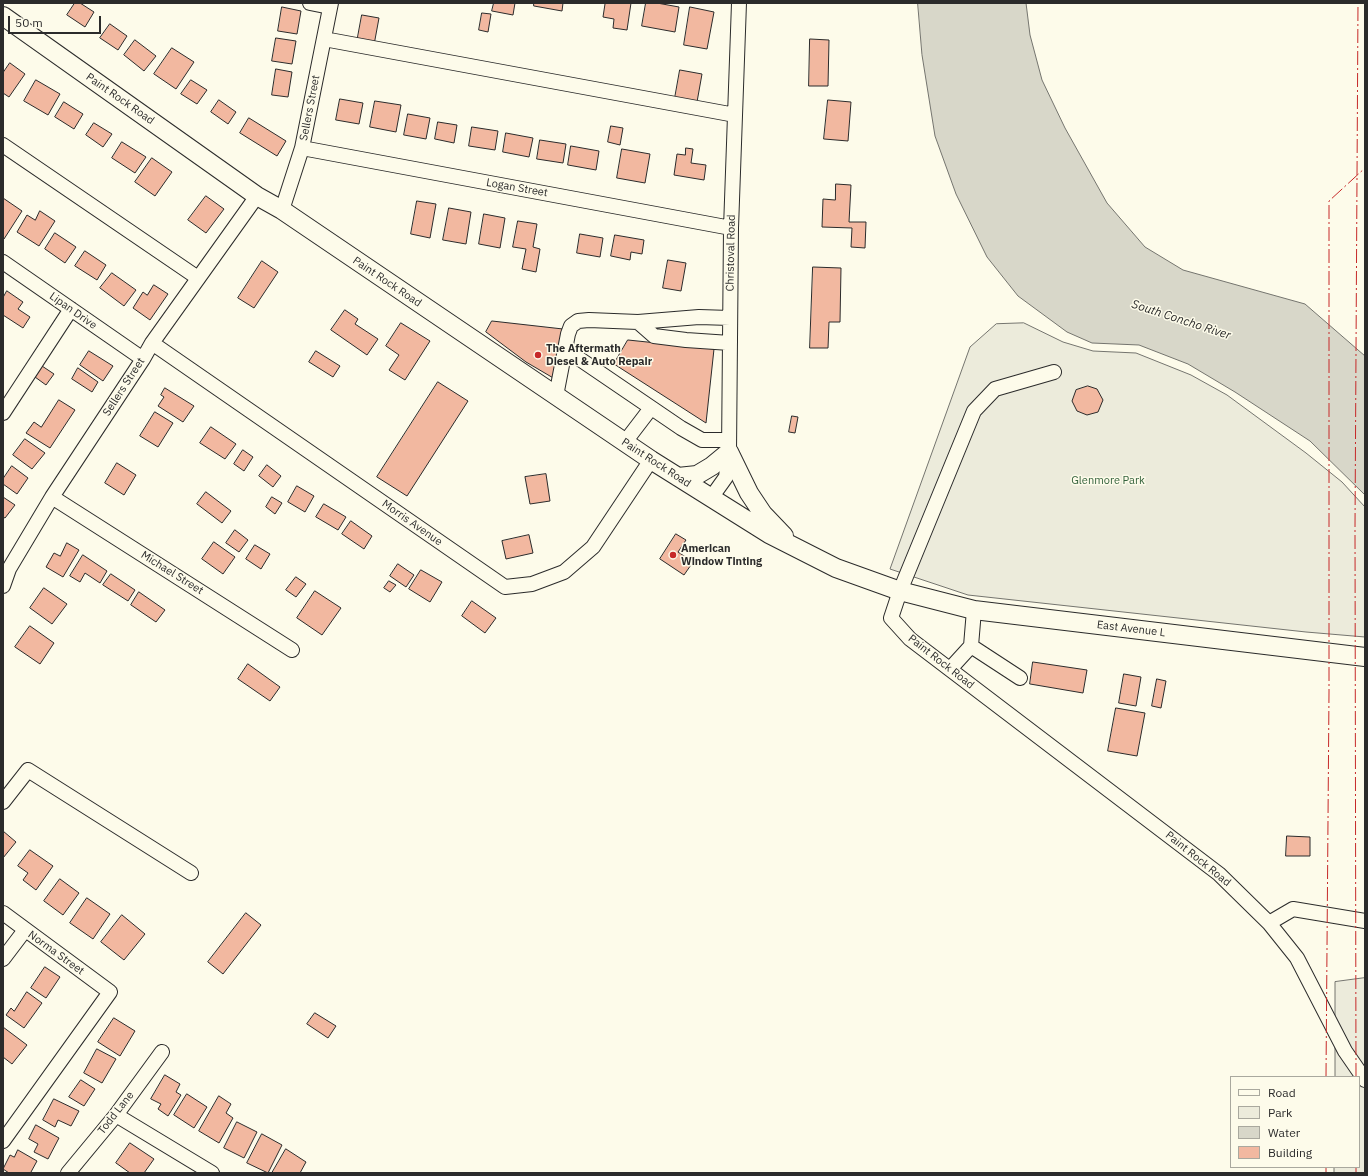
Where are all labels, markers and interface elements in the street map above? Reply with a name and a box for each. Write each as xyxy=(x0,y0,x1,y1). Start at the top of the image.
scale bar xyxy=(10,8,103,34)
text: 50 m xyxy=(15,15,43,30)
street label: Paint Rock Road xyxy=(83,71,157,127)
street label: Sellers Street xyxy=(297,74,323,142)
street label: Logan Street xyxy=(485,176,549,200)
street label: Christoval Road xyxy=(724,214,738,292)
street label: Paint Rock Road xyxy=(350,254,424,310)
street label: Lipan Drive xyxy=(47,290,99,332)
water label: South Concho River xyxy=(1130,297,1232,343)
place label: The Aftermath Diesel & Auto Repair xyxy=(546,342,652,368)
marker: The Aftermath Diesel & Auto Repair xyxy=(533,350,543,360)
street label: Sellers Street xyxy=(100,355,148,419)
street label: Paint Rock Road xyxy=(619,436,693,490)
park label: Glenmore Park xyxy=(1071,474,1145,488)
street label: Morris Avenue xyxy=(379,497,445,549)
place label: American Window Tinting xyxy=(681,542,762,568)
street label: Michael Street xyxy=(138,549,206,597)
marker: American Window Tinting xyxy=(668,550,678,560)
street label: East Avenue L xyxy=(1096,618,1166,640)
street label: Paint Rock Road xyxy=(905,632,977,692)
street label: Paint Rock Road xyxy=(1163,829,1233,889)
street label: Norma Street xyxy=(25,928,87,978)
legend xyxy=(1230,1076,1360,1168)
text: Road xyxy=(1268,1085,1296,1100)
street label: Todd Lane xyxy=(95,1089,137,1137)
text: Park xyxy=(1268,1105,1292,1120)
text: Water xyxy=(1268,1125,1300,1140)
text: Building xyxy=(1268,1145,1312,1160)

